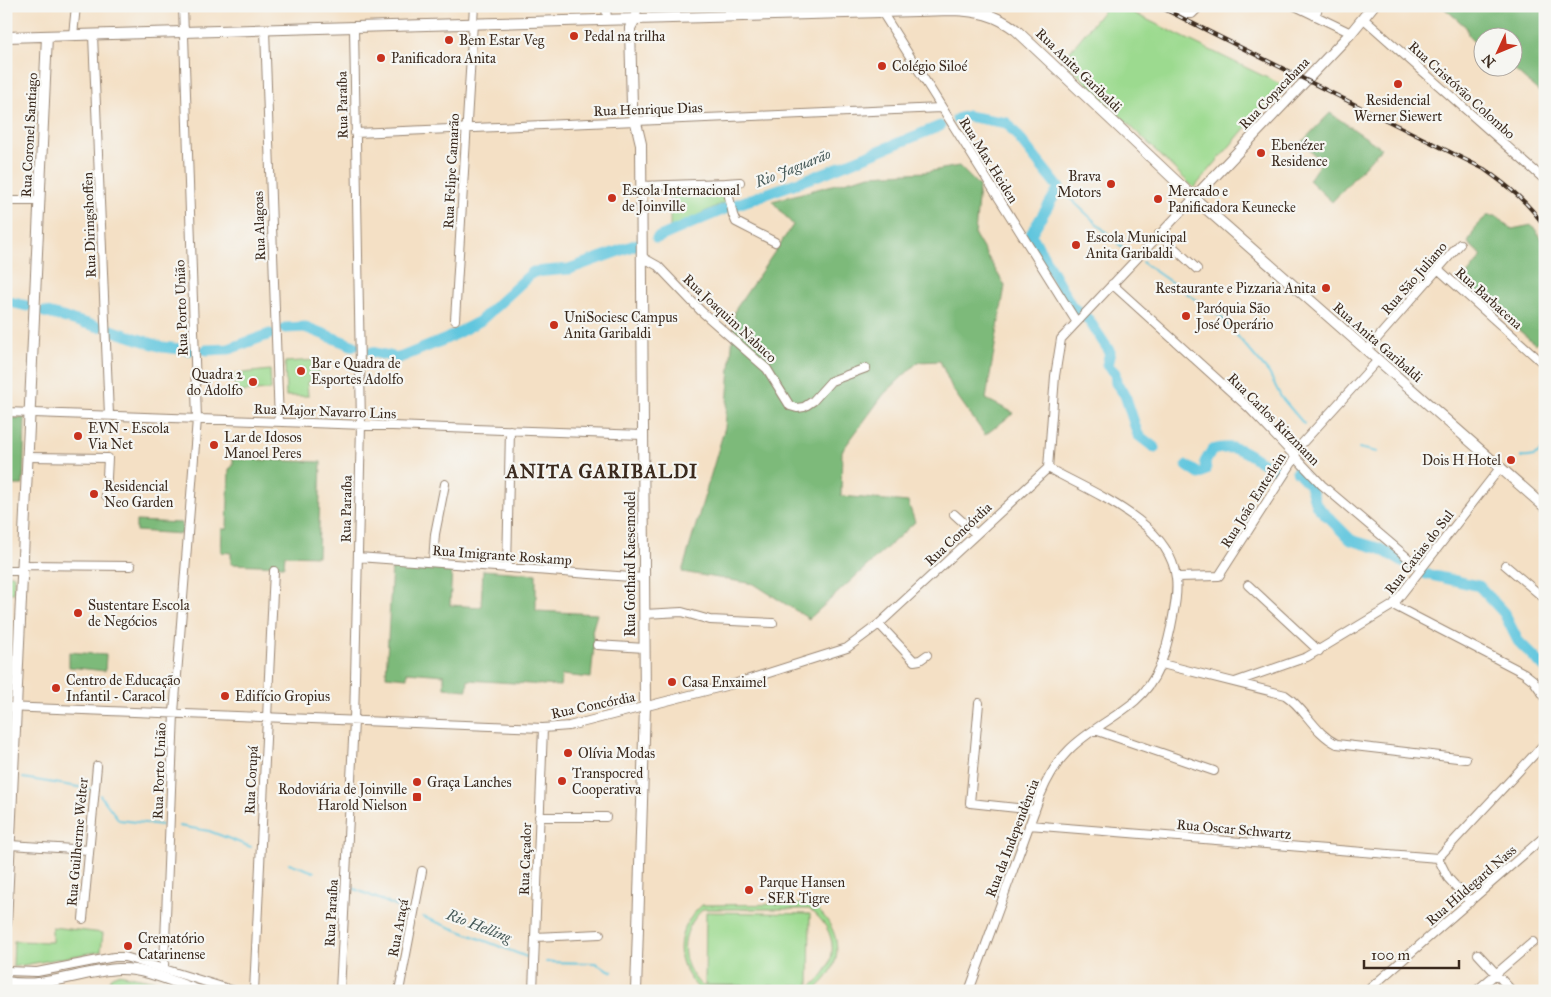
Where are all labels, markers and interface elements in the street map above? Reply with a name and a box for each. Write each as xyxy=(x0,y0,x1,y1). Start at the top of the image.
street label: Rua Anita Garibaldi xyxy=(1032,25,1125,116)
place label: Pedal na trilha xyxy=(584,28,665,45)
north arrow xyxy=(1474,28,1524,78)
marker: Pedal na trilha xyxy=(568,30,580,42)
place label: Bem Estar Veg xyxy=(459,32,545,49)
marker: Bem Estar Veg xyxy=(443,34,455,46)
street label: Rua Cristóvão Colombo xyxy=(1405,38,1519,143)
place label: Panificadora Anita xyxy=(391,50,496,67)
text: N xyxy=(1479,50,1499,71)
marker: Panificadora Anita xyxy=(375,52,387,64)
street label: Rua Copacabana xyxy=(1236,54,1313,133)
place label: Colégio Siloé xyxy=(892,58,967,75)
marker: Colégio Siloé xyxy=(876,60,888,72)
street label: Rua Paraíba xyxy=(333,71,352,139)
street label: Rua Coronel Santiago xyxy=(18,72,41,198)
marker: Residencial Werner Siewert xyxy=(1392,78,1404,90)
place label: Residencial Werner Siewert xyxy=(1354,92,1442,125)
street label: Rua Henrique Dias xyxy=(593,99,703,121)
street label: Rua Felipe Camarão xyxy=(440,113,463,229)
street label: Rua Max Heiden xyxy=(955,114,1022,207)
place label: Ebenézer Residence xyxy=(1271,137,1328,170)
water label: Rio Jaguarão xyxy=(752,145,834,192)
marker: Ebenézer Residence xyxy=(1255,147,1267,159)
place label: Brava Motors xyxy=(1057,168,1101,201)
street label: Rua Diringshoffen xyxy=(79,171,100,278)
marker: Brava Motors xyxy=(1105,178,1117,190)
place label: Escola Internacional de Joinville xyxy=(622,182,740,216)
place label: Mercado e Panificadora Keunecke xyxy=(1168,183,1296,216)
street label: Rua Alagoas xyxy=(250,191,269,261)
marker: Escola Internacional de Joinville xyxy=(606,192,618,204)
marker: Mercado e Panificadora Keunecke xyxy=(1152,193,1164,205)
place label: Escola Municipal Anita Garibaldi xyxy=(1085,229,1187,262)
street label: Rua São Juliano xyxy=(1378,238,1452,319)
marker: Escola Municipal Anita Garibaldi xyxy=(1070,239,1082,251)
street label: Rua Porto União xyxy=(171,259,192,357)
street label: Rua Barbacena xyxy=(1452,264,1526,333)
street label: Rua Joaquim Nabuco xyxy=(679,271,780,367)
place label: Restaurante e Pizzaria Anita xyxy=(1155,280,1316,297)
marker: Restaurante e Pizzaria Anita xyxy=(1320,282,1332,294)
street label: Rua Anita Garibaldi xyxy=(1329,299,1426,386)
place label: Paróquia São José Operário xyxy=(1194,300,1273,334)
place label: UniSociesc Campus Anita Garibaldi xyxy=(563,309,678,342)
marker: Paróquia São José Operário xyxy=(1180,310,1192,322)
marker: UniSociesc Campus Anita Garibaldi xyxy=(548,319,560,331)
place label: Bar e Quadra de Esportes Adolfo xyxy=(311,355,403,388)
marker: Bar e Quadra de Esportes Adolfo xyxy=(295,365,307,377)
place label: Quadra 2 do Adolfo xyxy=(187,366,243,399)
street label: Rua Carlos Ritzmann xyxy=(1224,370,1324,469)
marker: Quadra 2 do Adolfo xyxy=(247,376,259,388)
street label: Rua Major Navarro Lins xyxy=(253,401,397,422)
place label: EVN - Escola Via Net xyxy=(87,420,169,453)
place label: Lar de Idosos Manoel Peres xyxy=(224,429,302,462)
marker: EVN - Escola Via Net xyxy=(72,430,84,442)
marker: Lar de Idosos Manoel Peres xyxy=(208,439,220,451)
street label: Rua João Enterlein xyxy=(1217,449,1291,552)
place label: Dois H Hotel xyxy=(1422,452,1501,469)
marker: Dois H Hotel xyxy=(1505,454,1517,466)
district label: ANITA GARIBALDI xyxy=(504,460,698,483)
street label: Rua Paraíba xyxy=(337,475,356,543)
place label: Residencial Neo Garden xyxy=(104,478,174,511)
marker: Residencial Neo Garden xyxy=(88,488,100,500)
street label: Rua Gothard Kaesemodel xyxy=(622,491,639,637)
street label: Rua Concórdia xyxy=(921,499,995,570)
street label: Rua Caxias do Sul xyxy=(1381,507,1458,598)
street label: Rua Imigrante Roskamp xyxy=(432,542,572,569)
place label: Sustentare Escola de Negócios xyxy=(88,597,190,630)
marker: Sustentare Escola de Negócios xyxy=(72,607,84,619)
place label: Centro de Educação Infantil - Caracol xyxy=(66,672,180,705)
place label: Casa Enxaimel xyxy=(682,674,767,691)
marker: Casa Enxaimel xyxy=(666,676,678,688)
marker: Centro de Educação Infantil - Caracol xyxy=(50,682,62,694)
place label: Edifício Gropius xyxy=(235,688,330,705)
street label: Rua Concórdia xyxy=(550,688,637,723)
marker: Edifício Gropius xyxy=(219,690,231,702)
street label: Rua Porto União xyxy=(149,722,170,820)
street label: Rua Corupá xyxy=(241,745,262,815)
place label: Olívia Modas xyxy=(578,745,655,762)
marker: Olívia Modas xyxy=(562,747,574,759)
place label: Transpocred Cooperativa xyxy=(572,765,643,798)
place label: Graça Lanches xyxy=(427,774,512,791)
marker: Transpocred Cooperativa xyxy=(556,775,568,787)
street label: Rua Guilherme Welter xyxy=(63,776,92,907)
marker: Graça Lanches xyxy=(411,776,423,788)
street label: Rua da Independência xyxy=(982,777,1043,900)
place label: Rodoviária de Joinville Harold Nielson xyxy=(278,781,407,814)
marker: Rodoviária de Joinville Harold Nielson xyxy=(411,791,423,803)
street label: Rua Oscar Schwartz xyxy=(1176,816,1293,843)
street label: Rua Caçador xyxy=(516,822,535,896)
street label: Rua Hildegard Nass xyxy=(1423,842,1520,929)
place label: Parque Hansen - SER Tigre xyxy=(759,874,845,907)
street label: Rua Paraíba xyxy=(321,879,342,947)
marker: Parque Hansen - SER Tigre xyxy=(743,884,755,896)
street label: Rua Araçá xyxy=(385,898,412,958)
water label: Rio Helling xyxy=(443,905,515,947)
place label: Crematório Catarinense xyxy=(138,930,206,963)
scale bar xyxy=(1364,937,1458,969)
marker: Crematório Catarinense xyxy=(122,940,134,952)
text: 100 m xyxy=(1371,946,1411,964)

